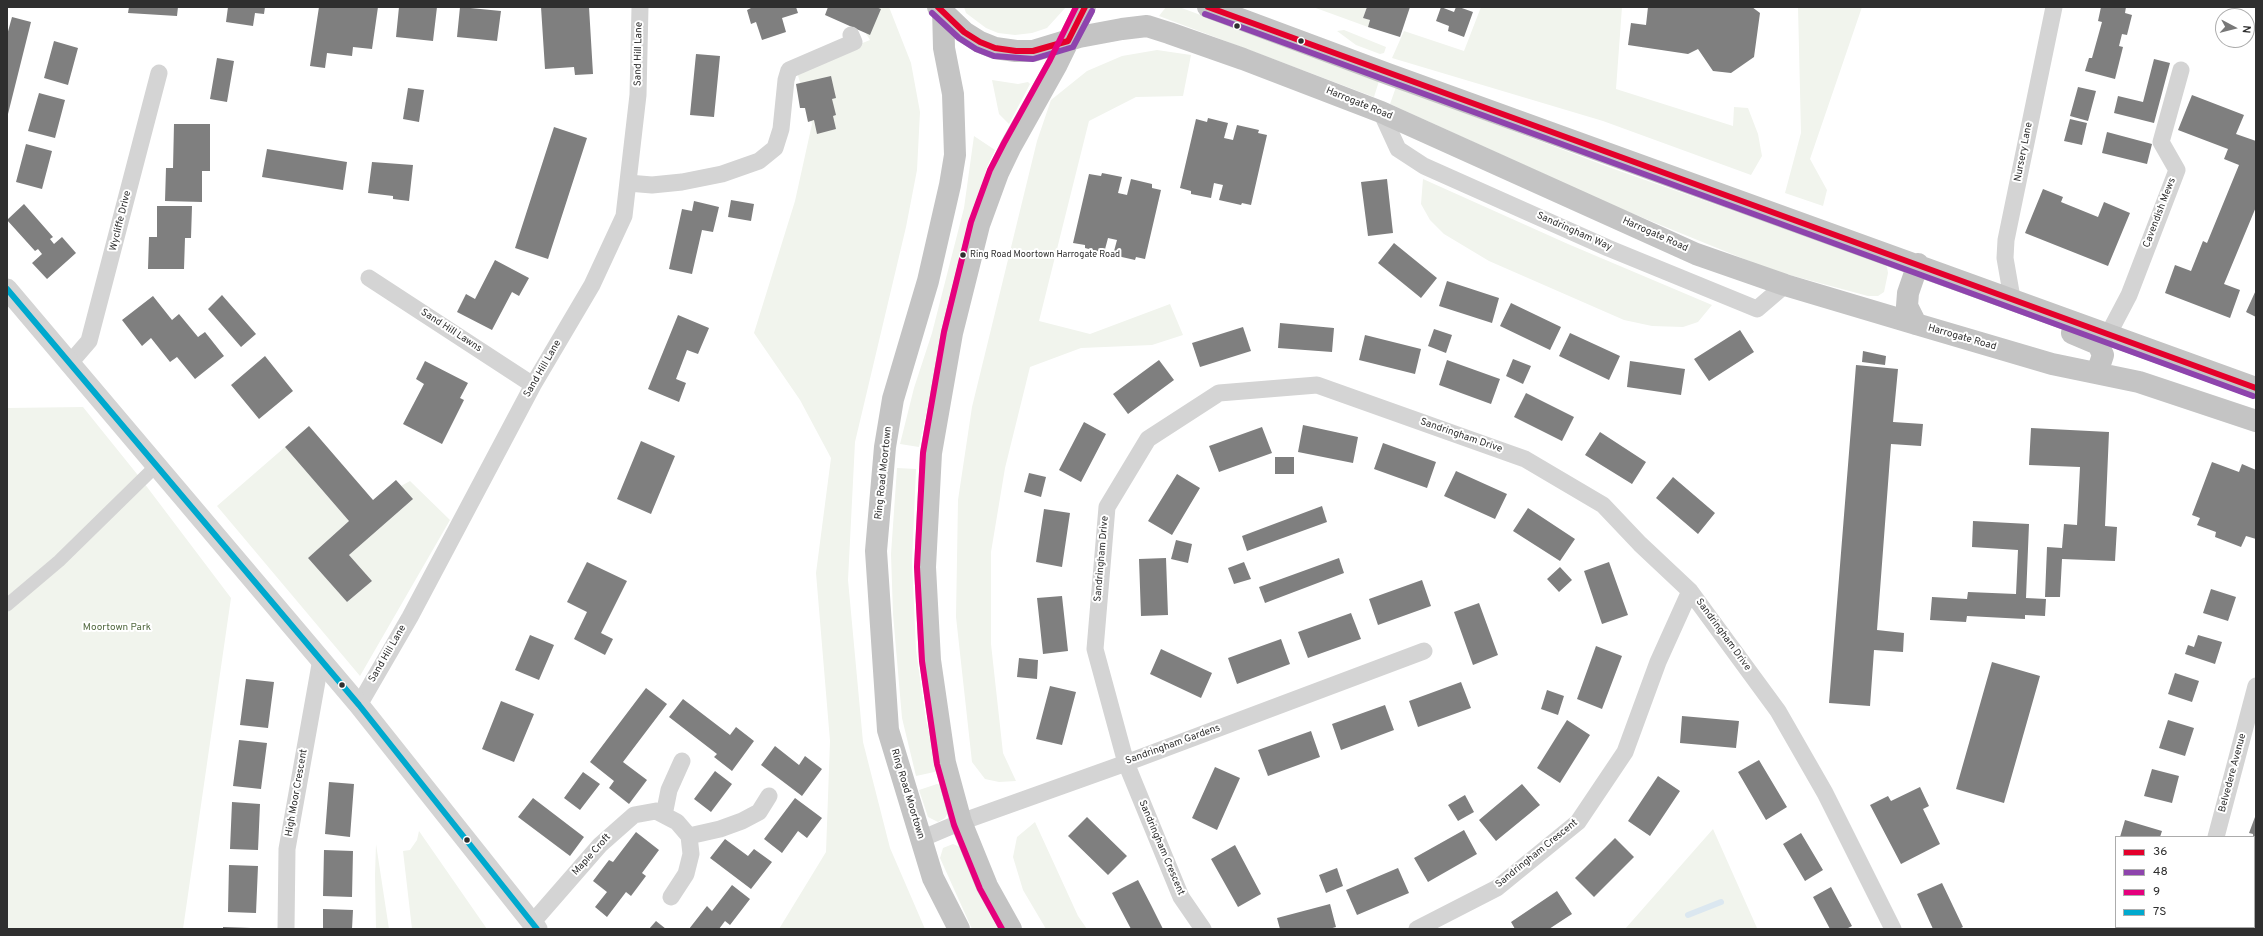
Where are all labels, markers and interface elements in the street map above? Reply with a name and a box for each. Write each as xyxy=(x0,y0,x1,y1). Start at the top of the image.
north arrow xyxy=(2215,8,2255,48)
unlabelled marker xyxy=(1232,21,1242,31)
street label: Sand Hill Lane xyxy=(632,22,646,86)
text: N xyxy=(2238,25,2253,34)
unlabelled marker xyxy=(1296,36,1306,46)
street label: Harrogate Road xyxy=(1324,85,1394,123)
street label: Nursery Lane xyxy=(2012,121,2036,183)
street label: Cavendish Mews xyxy=(2141,176,2179,250)
street label: Wycliffe Drive xyxy=(108,190,134,252)
street label: Sandringham Way xyxy=(1534,210,1614,254)
street label: Harrogate Road xyxy=(1620,215,1690,255)
marker: Ring Road Moortown Harrogate Road xyxy=(958,250,968,260)
place label: Ring Road Moortown Harrogate Road xyxy=(970,250,1120,260)
street label: Sand Hill Lawns xyxy=(418,307,484,355)
street label: Harrogate Road xyxy=(1926,322,1998,354)
street label: Sand Hill Lane xyxy=(522,338,564,400)
street label: Sandringham Drive xyxy=(1418,416,1504,456)
street label: Ring Road Moortown xyxy=(873,426,895,520)
street label: Sandringham Drive xyxy=(1092,516,1112,602)
street label: Sandringham Drive xyxy=(1693,597,1753,673)
park label: Moortown Park xyxy=(83,622,151,634)
street label: Sand Hill Lane xyxy=(367,623,409,685)
unlabelled marker xyxy=(337,680,347,690)
street label: Sandringham Gardens xyxy=(1124,722,1222,768)
street label: Belvedere Avenue xyxy=(2217,732,2249,814)
street label: Ring Road Moortown xyxy=(888,747,926,841)
street label: High Moor Crescent xyxy=(283,748,311,838)
street label: Sandringham Crescent xyxy=(1135,799,1187,897)
street label: Sandringham Crescent xyxy=(1493,817,1581,891)
street label: Maple Croft xyxy=(570,832,614,878)
unlabelled marker xyxy=(462,835,472,845)
legend xyxy=(2115,836,2255,928)
text: 36 xyxy=(2153,844,2167,860)
text: 48 xyxy=(2153,864,2168,880)
text: 9 xyxy=(2153,884,2160,900)
text: 7S xyxy=(2153,904,2166,920)

